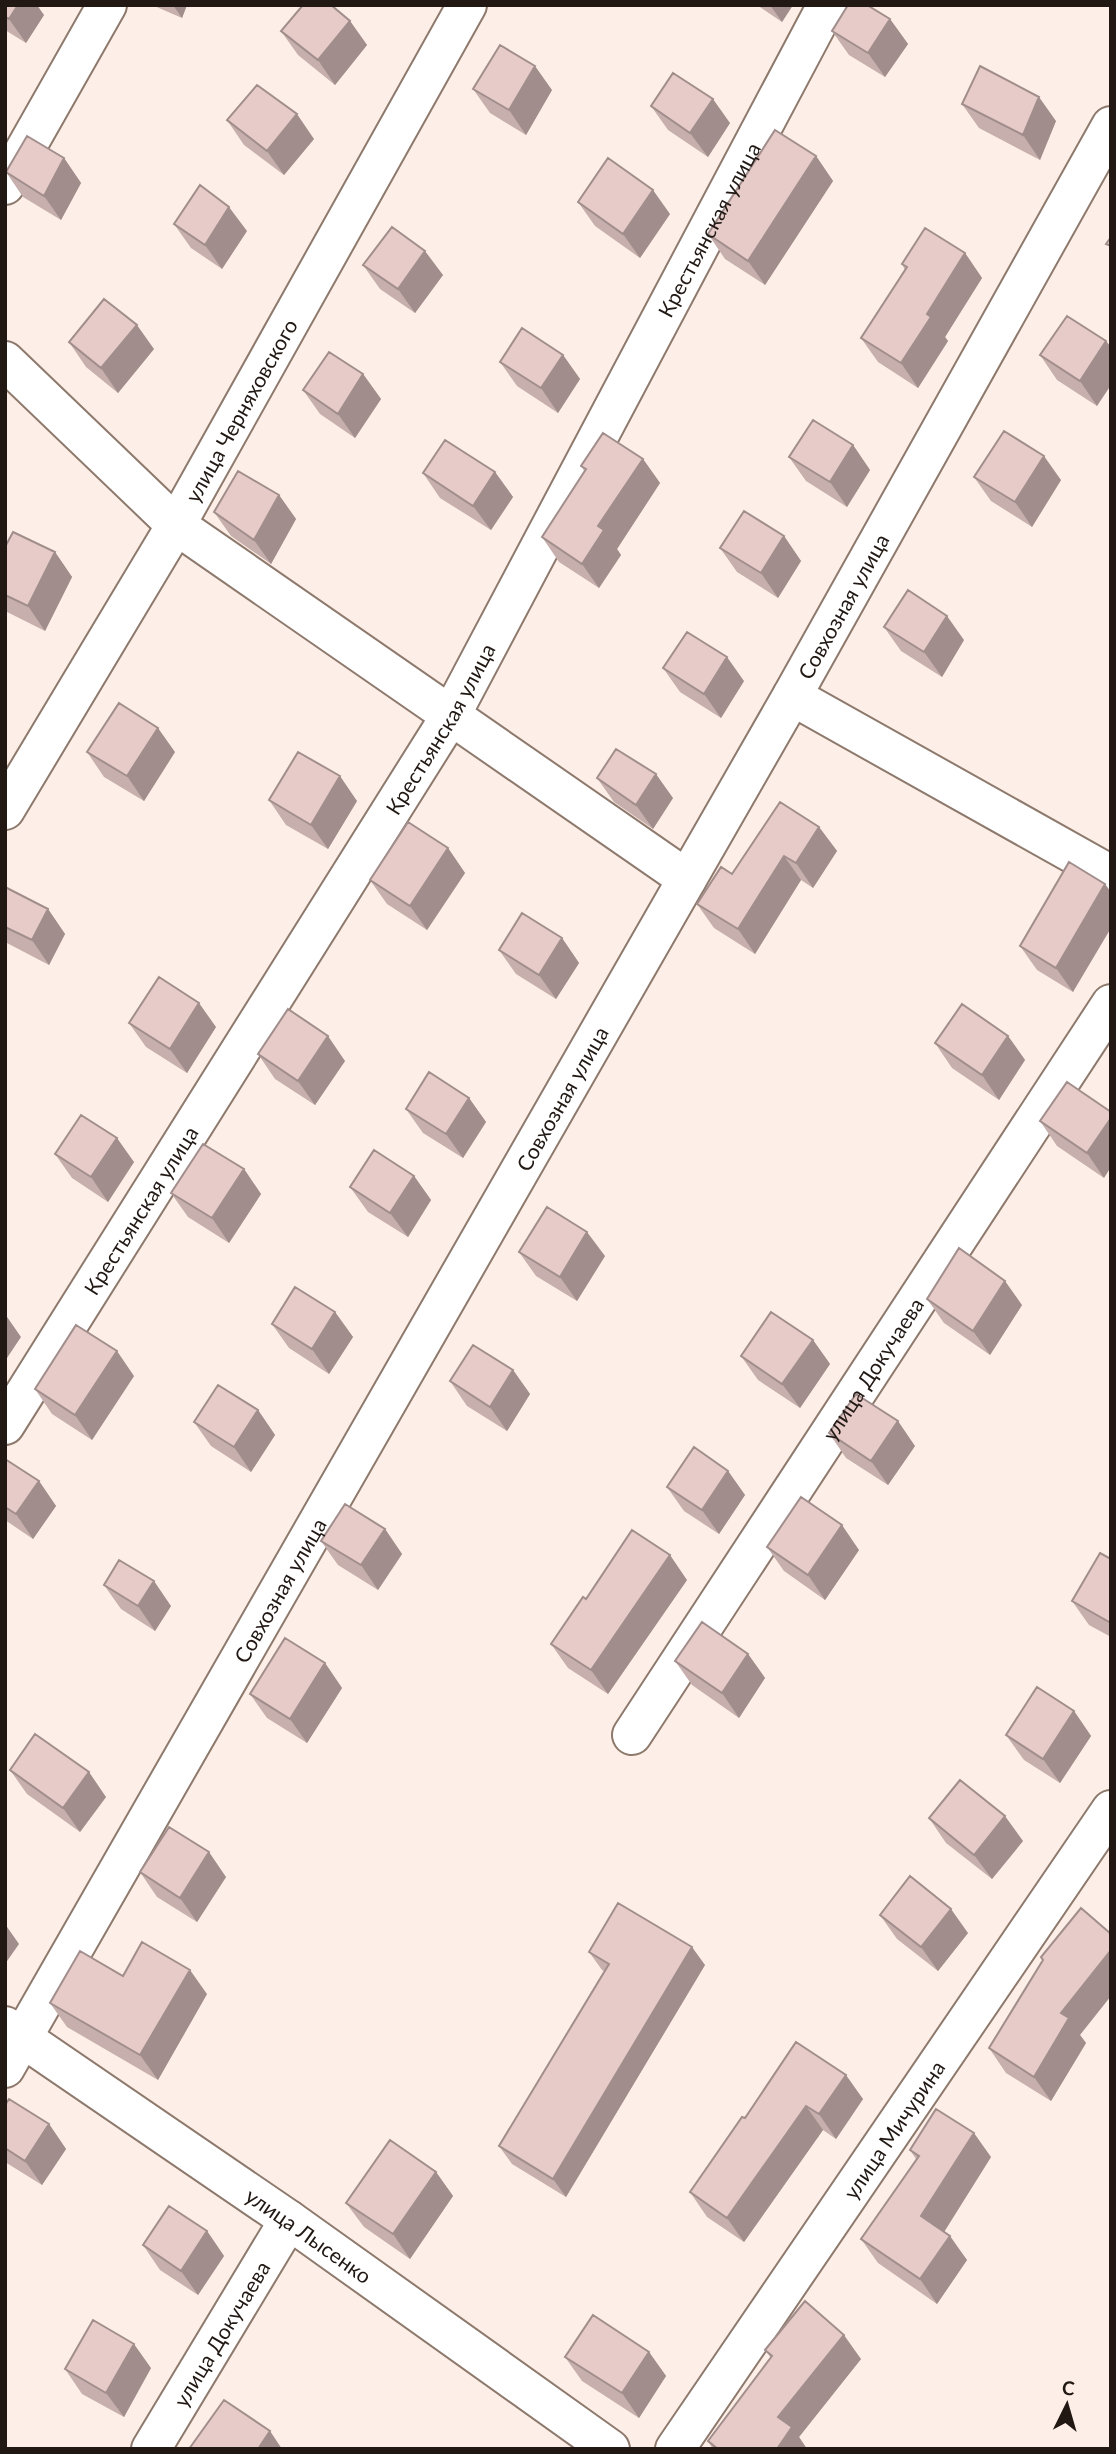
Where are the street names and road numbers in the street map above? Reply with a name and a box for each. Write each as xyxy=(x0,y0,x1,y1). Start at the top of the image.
street label: Крестьянская улица xyxy=(652,138,765,321)
street label: улица Черняховского xyxy=(179,314,302,506)
street label: Совхозная улица xyxy=(792,529,893,683)
street label: Крестьянская улица xyxy=(379,639,499,819)
street label: Совхозная улица xyxy=(510,1022,613,1175)
street label: Крестьянская улица xyxy=(78,1121,202,1299)
street label: улица Докучаева xyxy=(816,1293,928,1445)
street label: Совхозная улица xyxy=(228,1513,330,1667)
street label: улица Мичурина xyxy=(837,2055,949,2203)
street label: улица Лысенко xyxy=(241,2182,377,2288)
street label: улица Докучаева xyxy=(167,2256,274,2411)

